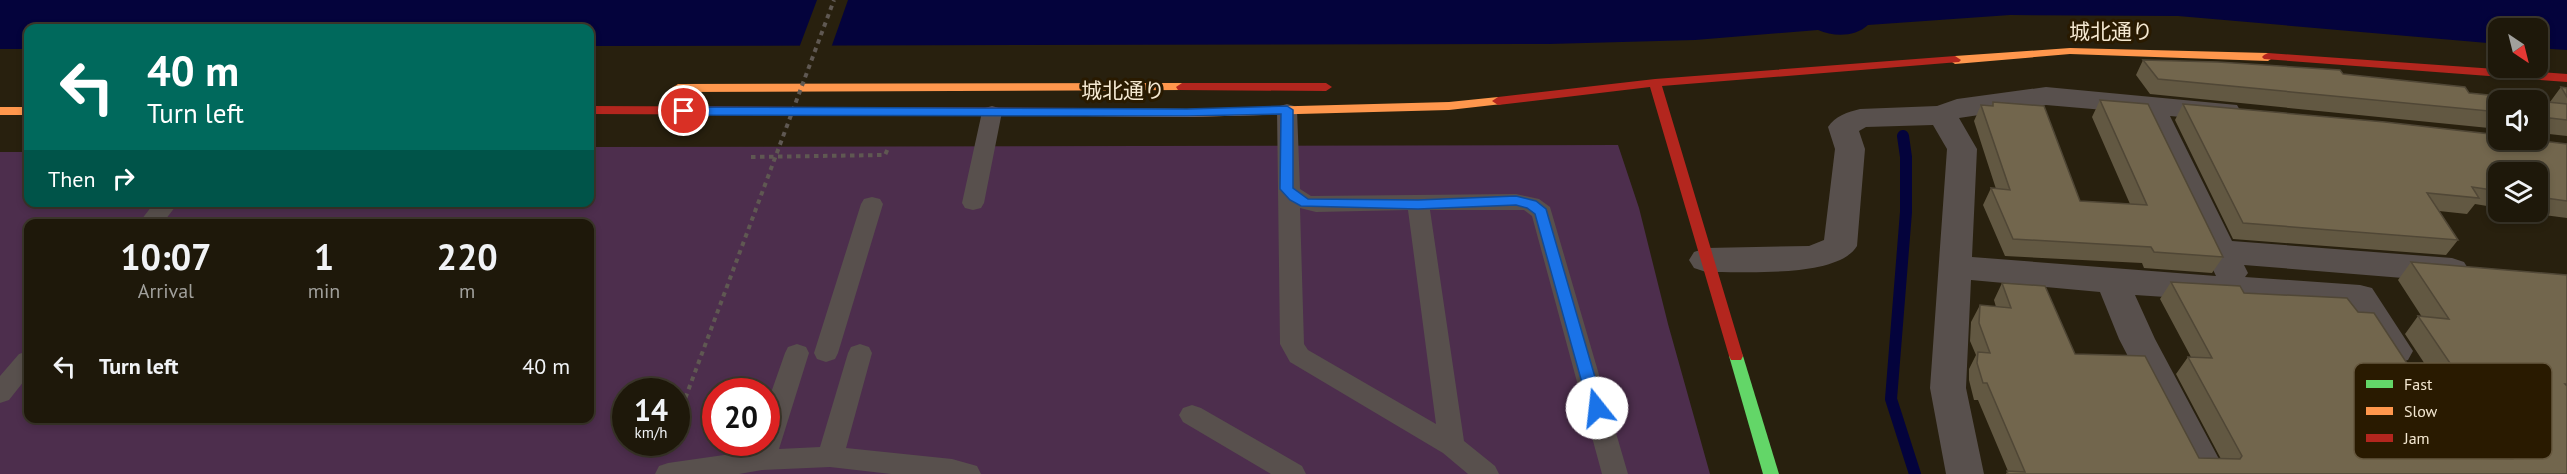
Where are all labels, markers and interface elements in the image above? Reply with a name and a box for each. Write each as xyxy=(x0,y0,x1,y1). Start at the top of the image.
street label: 城北通り xyxy=(2069,18,2153,45)
north arrow xyxy=(2488,18,2548,78)
map controls xyxy=(2488,18,2548,222)
text: 40 m xyxy=(147,43,239,98)
icon: left xyxy=(48,48,126,126)
street label: 城北通り xyxy=(1081,77,1165,104)
pin xyxy=(658,85,709,136)
button: sound xyxy=(2488,90,2548,150)
icon: arrive xyxy=(667,94,700,127)
text: Turn left xyxy=(147,96,244,130)
icon: right xyxy=(107,162,140,195)
button: layers xyxy=(2488,162,2548,222)
text: Then xyxy=(48,165,95,193)
text: 10:07 xyxy=(120,233,212,280)
text: 1 xyxy=(314,233,334,280)
text: 220 xyxy=(437,233,498,280)
text: Arrival xyxy=(138,278,194,304)
text: min xyxy=(308,278,340,304)
text: m xyxy=(459,278,475,304)
icon: left xyxy=(48,350,81,383)
text: Turn left xyxy=(99,352,179,380)
text: 40 m xyxy=(522,352,570,380)
legend xyxy=(2354,363,2552,459)
text: Fast xyxy=(2404,374,2433,394)
position arrow xyxy=(1565,376,1629,440)
speed limit sign: 20 xyxy=(702,378,780,456)
text: 14 xyxy=(634,390,668,429)
text: Slow xyxy=(2404,401,2438,421)
text: km/h xyxy=(635,423,667,442)
text: Jam xyxy=(2403,428,2430,448)

